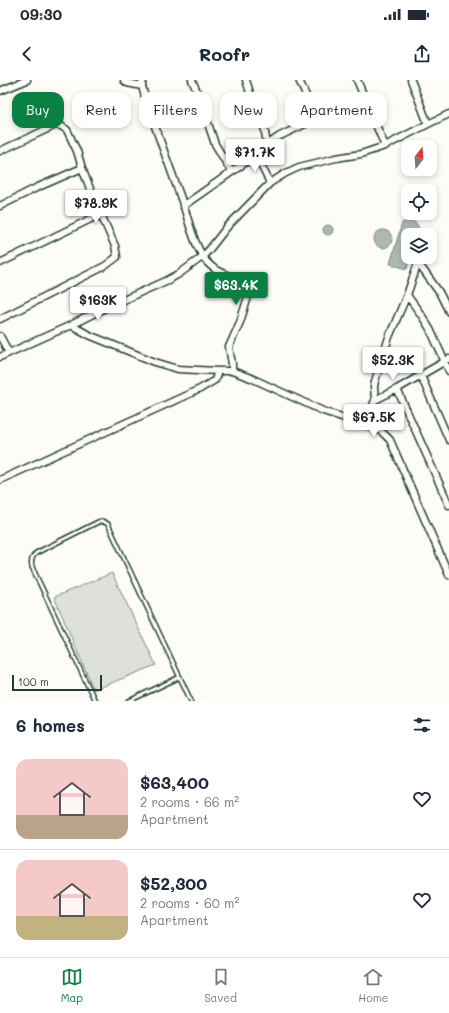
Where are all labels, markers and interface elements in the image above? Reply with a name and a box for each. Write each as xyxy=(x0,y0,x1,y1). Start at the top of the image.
text: 09:30 xyxy=(20,4,62,24)
text: Roofr xyxy=(199,42,250,66)
icon: back xyxy=(16,43,38,65)
icon: share xyxy=(411,43,433,65)
chip: Buy xyxy=(12,92,64,128)
chip: Rent xyxy=(72,92,131,128)
chip: Filters xyxy=(139,92,212,128)
chip: New xyxy=(220,92,277,128)
chip: Apartment xyxy=(285,92,387,128)
pin: $71.7K xyxy=(222,139,288,173)
north arrow xyxy=(401,140,437,176)
map controls xyxy=(401,140,437,264)
text: $71.7K xyxy=(235,143,275,160)
button: locate xyxy=(401,184,437,220)
pin: $78.9K xyxy=(63,190,129,224)
text: $78.9K xyxy=(74,194,118,211)
button: layers xyxy=(401,228,437,264)
pin: $63.4K xyxy=(203,272,269,306)
text: $63.4K xyxy=(214,276,258,293)
pin: $163K xyxy=(70,287,126,321)
text: $163K xyxy=(79,291,117,308)
pin: $52.3K xyxy=(360,347,426,381)
text: $52.3K xyxy=(371,351,415,368)
pin: $67.5K xyxy=(341,404,407,438)
text: $67.5K xyxy=(352,408,396,425)
scale bar xyxy=(12,673,102,692)
text: 100 m xyxy=(18,674,49,689)
text: 6 homes xyxy=(16,714,85,736)
icon: filters xyxy=(411,714,433,736)
text: $63,400 xyxy=(140,771,209,793)
icon: home xyxy=(48,775,96,823)
icon: heart xyxy=(411,788,433,810)
text: 2 rooms · 66 m² xyxy=(140,793,239,810)
text: Apartment xyxy=(140,810,209,827)
text: $52,300 xyxy=(140,872,207,894)
icon: home xyxy=(48,876,96,924)
icon: heart xyxy=(411,889,433,911)
text: 2 rooms · 60 m² xyxy=(140,894,239,911)
text: Apartment xyxy=(140,911,209,928)
tab: Map xyxy=(61,966,83,1005)
tab: Saved xyxy=(204,966,237,1005)
tab: Home xyxy=(358,966,388,1005)

